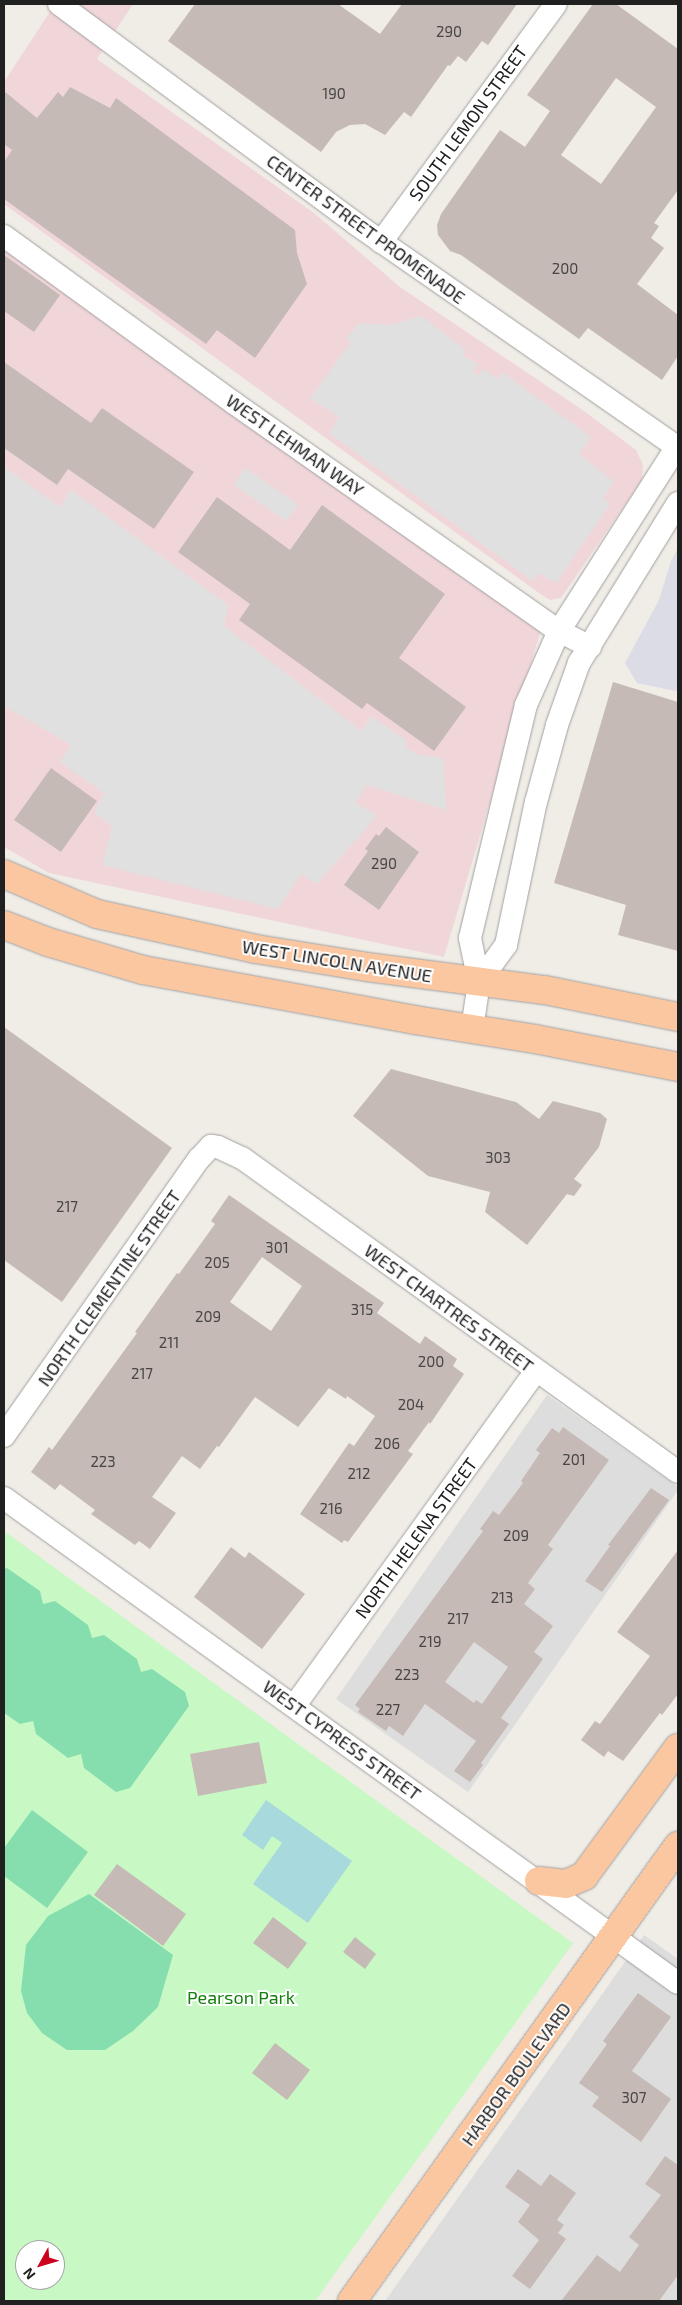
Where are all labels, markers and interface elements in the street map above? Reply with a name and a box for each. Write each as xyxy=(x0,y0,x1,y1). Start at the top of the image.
house number: 290 xyxy=(436,23,462,41)
street label: SOUTH LEMON STREET xyxy=(404,41,532,205)
house number: 190 xyxy=(322,85,346,103)
street label: CENTER STREET PROMENADE xyxy=(262,150,470,308)
house number: 200 xyxy=(552,260,578,278)
street label: WEST LEHMAN WAY xyxy=(222,389,368,501)
house number: 290 xyxy=(371,855,397,873)
street label: WEST LINCOLN AVENUE xyxy=(240,935,434,987)
house number: 303 xyxy=(485,1149,511,1167)
street label: NORTH CLEMENTINE STREET xyxy=(33,1186,185,1390)
house number: 217 xyxy=(56,1198,78,1216)
house number: 301 xyxy=(265,1239,289,1257)
street label: WEST CHARTRES STREET xyxy=(360,1239,538,1377)
house number: 205 xyxy=(204,1254,230,1272)
house number: 315 xyxy=(351,1301,373,1319)
house number: 209 xyxy=(195,1308,221,1326)
house number: 211 xyxy=(159,1334,179,1352)
house number: 200 xyxy=(418,1353,444,1371)
house number: 217 xyxy=(131,1365,153,1383)
house number: 204 xyxy=(398,1396,424,1414)
house number: 206 xyxy=(374,1435,400,1453)
house number: 201 xyxy=(562,1451,586,1469)
house number: 223 xyxy=(90,1453,116,1471)
street label: NORTH HELENA STREET xyxy=(350,1453,482,1623)
house number: 212 xyxy=(348,1465,370,1483)
house number: 216 xyxy=(320,1500,342,1518)
house number: 209 xyxy=(503,1527,529,1545)
house number: 213 xyxy=(491,1589,513,1607)
house number: 217 xyxy=(447,1610,469,1628)
house number: 219 xyxy=(419,1633,441,1651)
house number: 223 xyxy=(394,1666,420,1684)
street label: WEST CYPRESS STREET xyxy=(259,1675,425,1805)
house number: 227 xyxy=(376,1701,400,1719)
park label: Pearson Park xyxy=(187,1986,295,2008)
street label: HARBOR BOULEVARD xyxy=(457,1998,575,2150)
house number: 307 xyxy=(621,2089,647,2107)
north arrow xyxy=(15,2240,65,2290)
text: N xyxy=(19,2265,39,2283)

